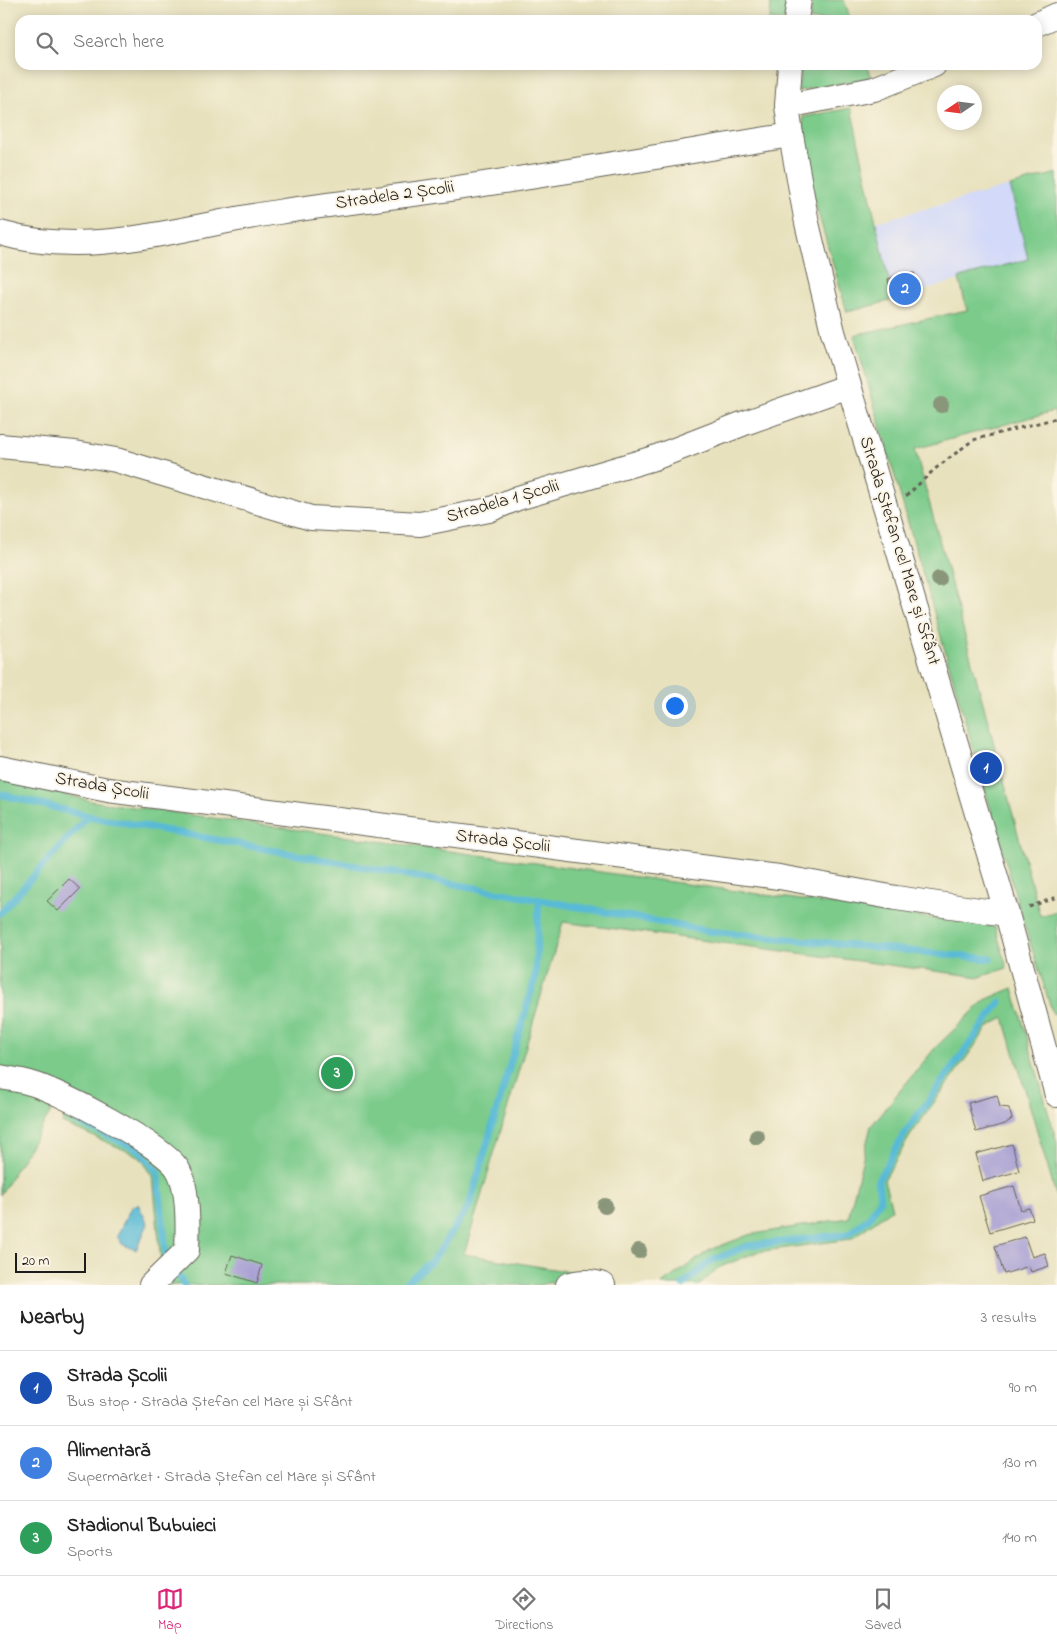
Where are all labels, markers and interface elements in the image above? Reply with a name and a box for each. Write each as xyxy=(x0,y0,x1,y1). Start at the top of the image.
search box xyxy=(15,15,1042,70)
icon: search xyxy=(33,29,61,57)
text: Search here xyxy=(73,29,164,56)
north arrow xyxy=(937,85,982,130)
street label: Stradela 2 Școlii xyxy=(334,175,456,217)
pin: 2 xyxy=(889,270,921,308)
street label: Strada Ștefan cel Mare și Sfânt xyxy=(852,433,946,669)
street label: Stradela 1 Școlii xyxy=(443,473,563,531)
your location xyxy=(662,693,688,719)
pin: 1 xyxy=(970,749,1002,787)
street label: Strada Școlii xyxy=(53,766,151,808)
street label: Strada Școlii xyxy=(454,823,552,861)
pin: 3 xyxy=(321,1054,353,1092)
scale bar xyxy=(15,1250,86,1273)
text: 20 m xyxy=(22,1251,49,1272)
text: Nearby xyxy=(20,1303,84,1333)
text: 3 results xyxy=(981,1306,1037,1330)
text: Strada Școlii xyxy=(67,1363,167,1390)
text: 1 xyxy=(33,1376,39,1400)
text: 90 m xyxy=(1009,1376,1037,1400)
text: Bus stop · Strada Ștefan cel Mare și Sfânt xyxy=(67,1390,353,1414)
text: Alimentară xyxy=(67,1438,150,1465)
text: 2 xyxy=(32,1451,40,1475)
text: 130 m xyxy=(1002,1451,1037,1475)
text: Supermarket · Strada Ștefan cel Mare și Sfânt xyxy=(67,1465,376,1489)
text: Stadionul Bubuieci xyxy=(67,1513,216,1540)
text: 3 xyxy=(33,1526,39,1550)
text: 140 m xyxy=(1002,1526,1037,1550)
text: Sports xyxy=(67,1540,113,1564)
tab: Map xyxy=(156,1585,184,1636)
tab: Directions xyxy=(495,1585,553,1636)
tab: Saved xyxy=(865,1585,901,1636)

